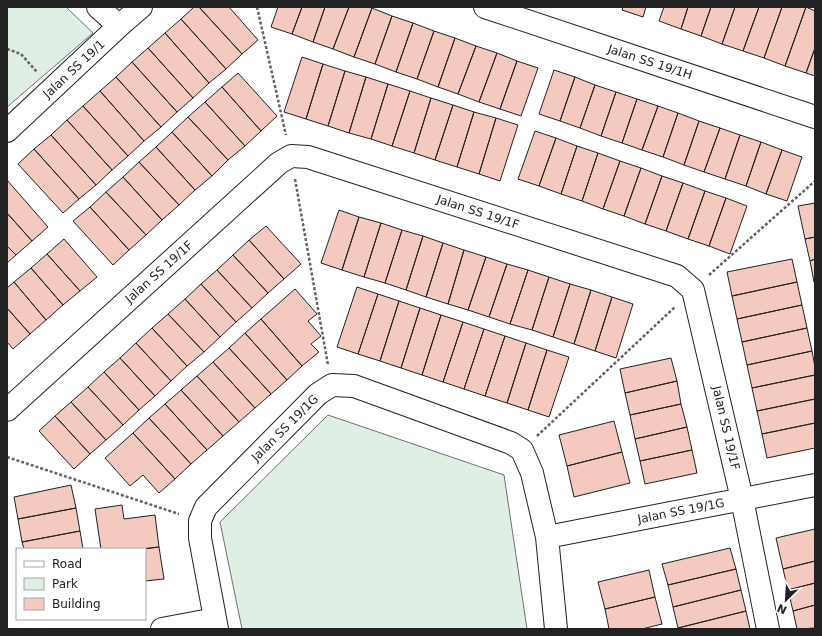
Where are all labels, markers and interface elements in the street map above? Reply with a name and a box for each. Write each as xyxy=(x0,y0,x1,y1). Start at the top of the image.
street label: Jalan SS 19/1 xyxy=(40,37,108,102)
street label: Jalan SS 19/1H xyxy=(605,41,694,82)
street label: Jalan SS 19/1F xyxy=(434,192,521,232)
street label: Jalan SS 19/1F xyxy=(122,238,196,307)
street label: Jalan SS 19/1F xyxy=(709,384,743,472)
street label: Jalan SS 19/1G xyxy=(248,392,321,465)
street label: Jalan SS 19/1G xyxy=(635,496,726,526)
legend xyxy=(16,548,146,620)
text: Road xyxy=(52,557,82,571)
text: Park xyxy=(52,577,78,591)
north arrow xyxy=(766,580,806,620)
text: Building xyxy=(52,597,101,611)
text: N xyxy=(775,601,789,616)

